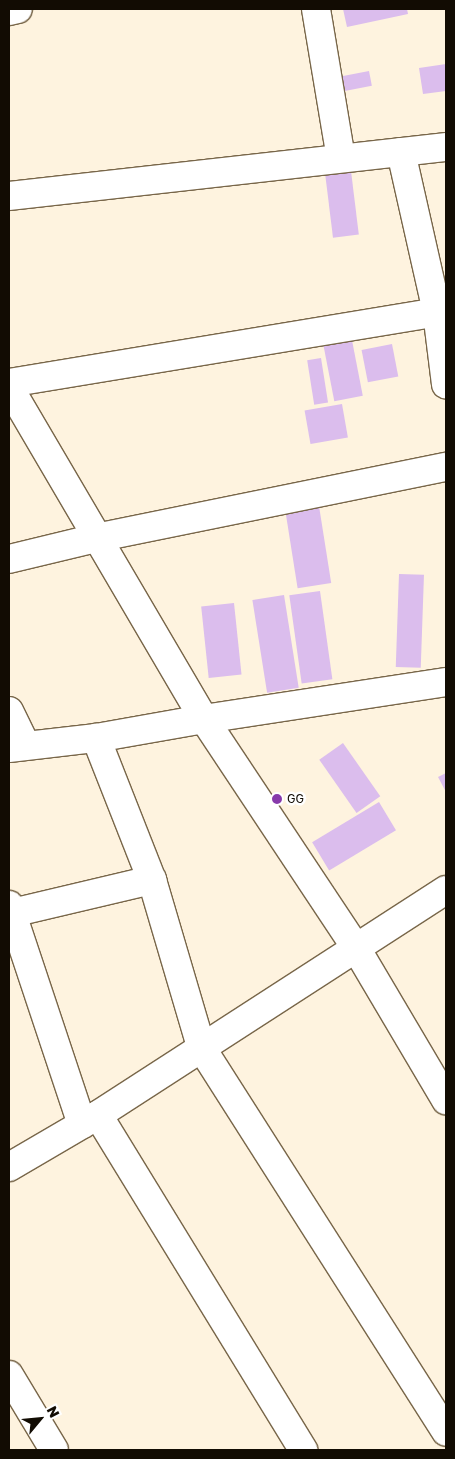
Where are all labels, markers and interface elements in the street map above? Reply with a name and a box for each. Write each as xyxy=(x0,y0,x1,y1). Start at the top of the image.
place label: GG xyxy=(287,792,304,806)
marker: GG xyxy=(271,793,283,805)
north arrow xyxy=(15,1394,65,1444)
text: N xyxy=(44,1403,64,1420)

